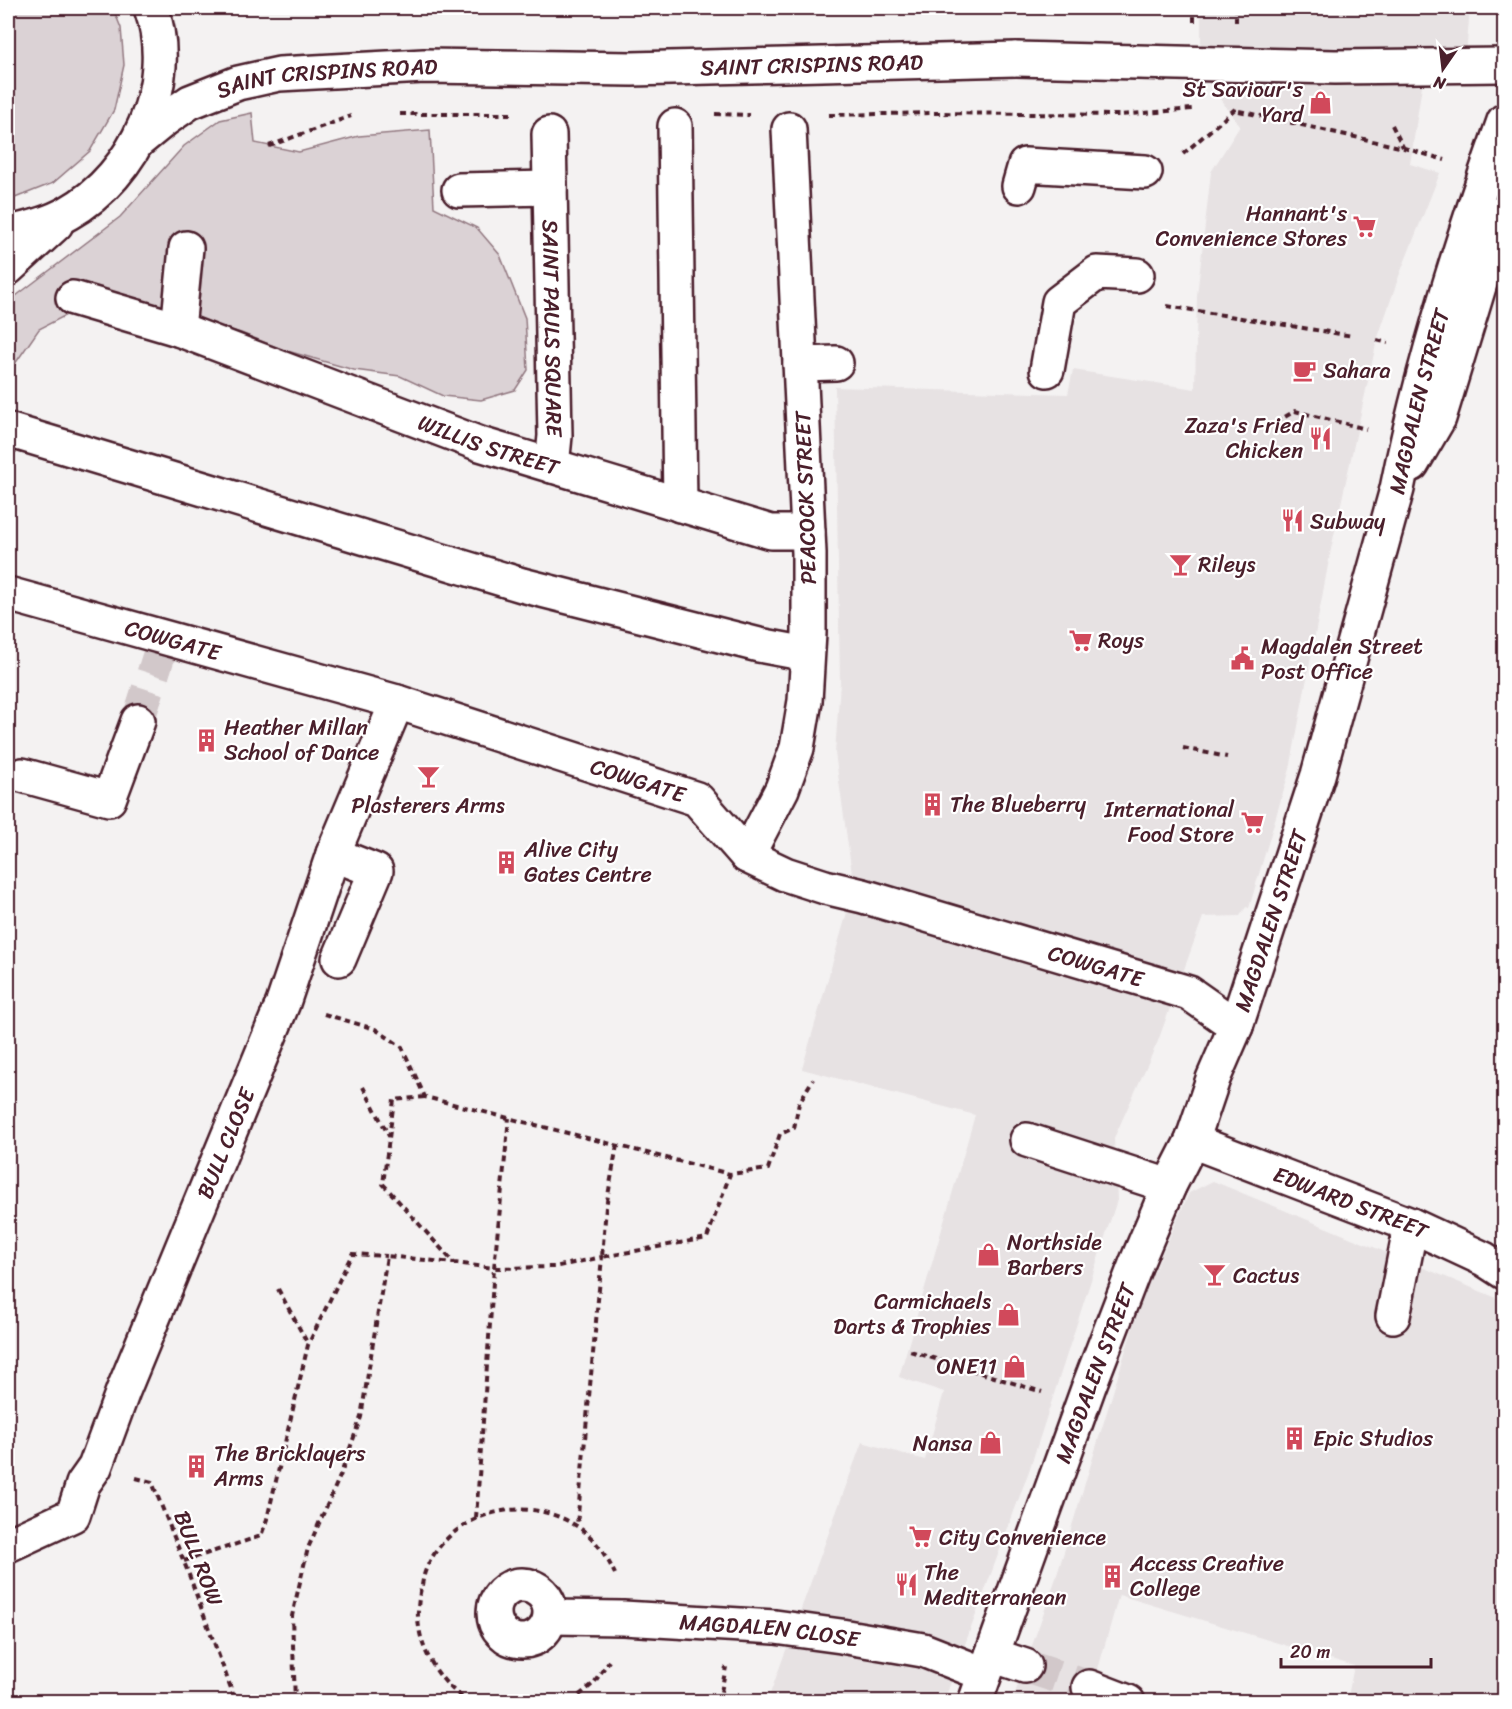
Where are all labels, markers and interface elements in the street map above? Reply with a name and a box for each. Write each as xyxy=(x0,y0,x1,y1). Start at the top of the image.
north arrow xyxy=(1413,39,1473,99)
street label: SAINT CRISPINS ROAD xyxy=(700,42,924,87)
street label: SAINT CRISPINS ROAD xyxy=(210,47,437,110)
text: N xyxy=(1430,67,1449,99)
place label: St Saviour's Yard xyxy=(1183,70,1304,134)
shop icon: St Saviour's Yard xyxy=(1308,89,1334,115)
place label: Hannant's Convenience Stores xyxy=(1155,194,1348,258)
supermarket icon: Hannant's Convenience Stores xyxy=(1352,213,1378,239)
street label: SAINT PAULS SQUARE xyxy=(531,219,574,439)
street label: MAGDALEN STREET xyxy=(1377,303,1461,498)
place label: Sahara xyxy=(1323,351,1391,390)
cafe icon: Sahara xyxy=(1292,357,1318,383)
street label: WILLIS STREET xyxy=(412,403,565,487)
place label: Zaza's Fried Chicken xyxy=(1184,406,1304,470)
street label: PEACOCK STREET xyxy=(783,409,828,585)
restaurant icon: Zaza's Fried Chicken xyxy=(1308,425,1334,451)
place label: Subway xyxy=(1310,502,1386,541)
restaurant icon: Subway xyxy=(1279,508,1305,534)
place label: Rileys xyxy=(1198,545,1255,584)
bar icon: Rileys xyxy=(1167,551,1193,577)
street label: COWGATE xyxy=(120,608,227,673)
place label: Roys xyxy=(1098,621,1145,660)
supermarket icon: Roys xyxy=(1067,627,1093,653)
place label: Magdalen Street Post Office xyxy=(1261,627,1423,691)
public building icon: Magdalen Street Post Office xyxy=(1230,646,1256,672)
place label: Heather Millan School of Dance xyxy=(224,708,379,772)
building icon: Heather Millan School of Dance xyxy=(193,727,219,753)
street label: COWGATE xyxy=(585,747,692,815)
bar icon: Plasterers Arms xyxy=(415,763,441,789)
place label: The Blueberry xyxy=(950,785,1087,824)
place label: Plasterers Arms xyxy=(351,786,505,825)
place label: International Food Store xyxy=(1103,790,1235,854)
building icon: The Blueberry xyxy=(919,791,945,817)
supermarket icon: International Food Store xyxy=(1239,809,1265,835)
street label: MAGDALEN STREET xyxy=(1223,823,1319,1017)
place label: Alive City Gates Centre xyxy=(523,830,652,894)
building icon: Alive City Gates Centre xyxy=(493,849,519,875)
street label: COWGATE xyxy=(1043,933,1150,999)
street label: BULL CLOSE xyxy=(185,1080,267,1205)
street label: EDWARD STREET xyxy=(1267,1155,1436,1251)
place label: Northside Barbers xyxy=(1007,1223,1102,1287)
shop icon: Northside Barbers xyxy=(976,1242,1002,1268)
place label: Cactus xyxy=(1233,1256,1299,1295)
bar icon: Cactus xyxy=(1202,1262,1228,1288)
street label: MAGDALEN STREET xyxy=(1044,1276,1147,1469)
place label: Carmichaels Darts & Trophies xyxy=(833,1282,992,1346)
shop icon: Carmichaels Darts & Trophies xyxy=(996,1301,1022,1327)
place label: ONE11 xyxy=(936,1347,997,1386)
shop icon: ONE11 xyxy=(1002,1353,1028,1379)
place label: Epic Studios xyxy=(1313,1419,1434,1458)
place label: Nansa xyxy=(913,1424,973,1463)
building icon: Epic Studios xyxy=(1282,1425,1308,1451)
shop icon: Nansa xyxy=(977,1430,1003,1456)
place label: The Bricklayers Arms xyxy=(213,1434,367,1498)
building icon: The Bricklayers Arms xyxy=(183,1453,209,1479)
street label: BULL ROW xyxy=(163,1505,235,1612)
place label: City Convenience xyxy=(939,1518,1106,1557)
supermarket icon: City Convenience xyxy=(908,1524,934,1550)
place label: Access Creative College xyxy=(1129,1544,1284,1608)
place label: The Mediterranean xyxy=(924,1553,1066,1617)
building icon: Access Creative College xyxy=(1099,1563,1125,1589)
restaurant icon: The Mediterranean xyxy=(893,1572,919,1598)
street label: MAGDALEN CLOSE xyxy=(678,1602,864,1659)
scale bar xyxy=(1281,1631,1431,1669)
text: 20 m xyxy=(1290,1636,1330,1668)

